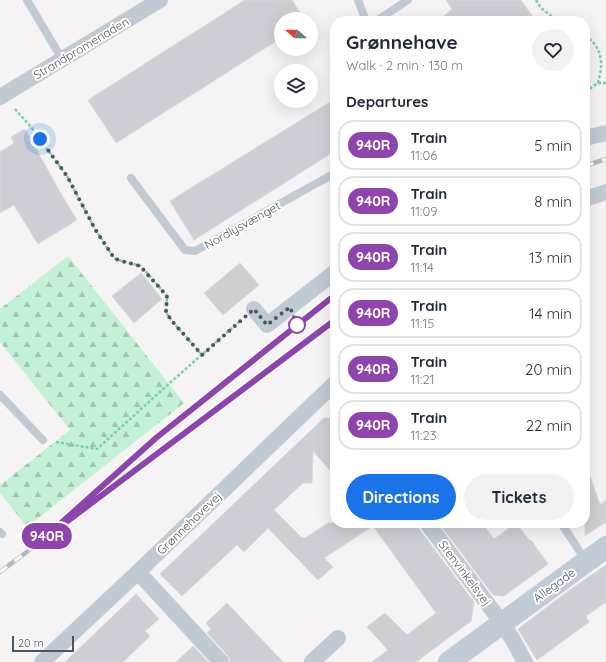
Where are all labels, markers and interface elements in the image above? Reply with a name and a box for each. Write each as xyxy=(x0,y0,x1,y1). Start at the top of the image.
north arrow xyxy=(274,12,318,56)
map controls xyxy=(274,12,318,108)
street label: Strandpromenaden xyxy=(31,14,131,82)
button: heart xyxy=(532,29,574,71)
text: Grønnehave xyxy=(346,30,458,54)
text: Walk · 2 min · 130 m xyxy=(346,57,463,73)
button: layers xyxy=(274,64,318,108)
text: Departures xyxy=(346,92,428,111)
text: Train xyxy=(410,128,447,147)
your location xyxy=(30,129,50,149)
text: 940R xyxy=(356,136,390,154)
text: 5 min xyxy=(534,136,572,155)
text: 11:06 xyxy=(410,147,437,163)
text: Train xyxy=(410,184,447,203)
text: 940R xyxy=(356,192,390,210)
text: 8 min xyxy=(534,192,572,211)
street label: Nordlysvænget xyxy=(201,198,283,252)
text: 11:09 xyxy=(410,203,437,219)
text: Train xyxy=(410,240,447,259)
text: 940R xyxy=(356,248,390,266)
text: 13 min xyxy=(529,248,572,267)
text: 11:14 xyxy=(410,259,434,275)
text: Train xyxy=(410,296,447,315)
text: 940R xyxy=(356,304,390,322)
text: 14 min xyxy=(529,304,572,323)
text: 11:15 xyxy=(410,315,434,331)
unlabelled marker xyxy=(288,316,306,334)
text: Train xyxy=(410,352,447,371)
text: 940R xyxy=(356,360,390,378)
text: 20 min xyxy=(525,360,572,379)
text: 11:21 xyxy=(410,371,434,387)
text: Train xyxy=(410,408,447,427)
text: 940R xyxy=(356,416,390,434)
text: 22 min xyxy=(526,416,572,435)
text: 11:23 xyxy=(410,427,436,443)
button: Directions xyxy=(346,474,456,520)
button: Tickets xyxy=(464,474,574,520)
street label: Grønnehavevej xyxy=(154,488,224,558)
line badge: 940R xyxy=(19,523,75,549)
text: 940R xyxy=(30,527,64,545)
street label: Stenvinkelsvej xyxy=(436,537,494,609)
street label: Allegade xyxy=(530,565,578,605)
scale bar xyxy=(12,634,74,653)
text: 20 m xyxy=(18,636,44,650)

